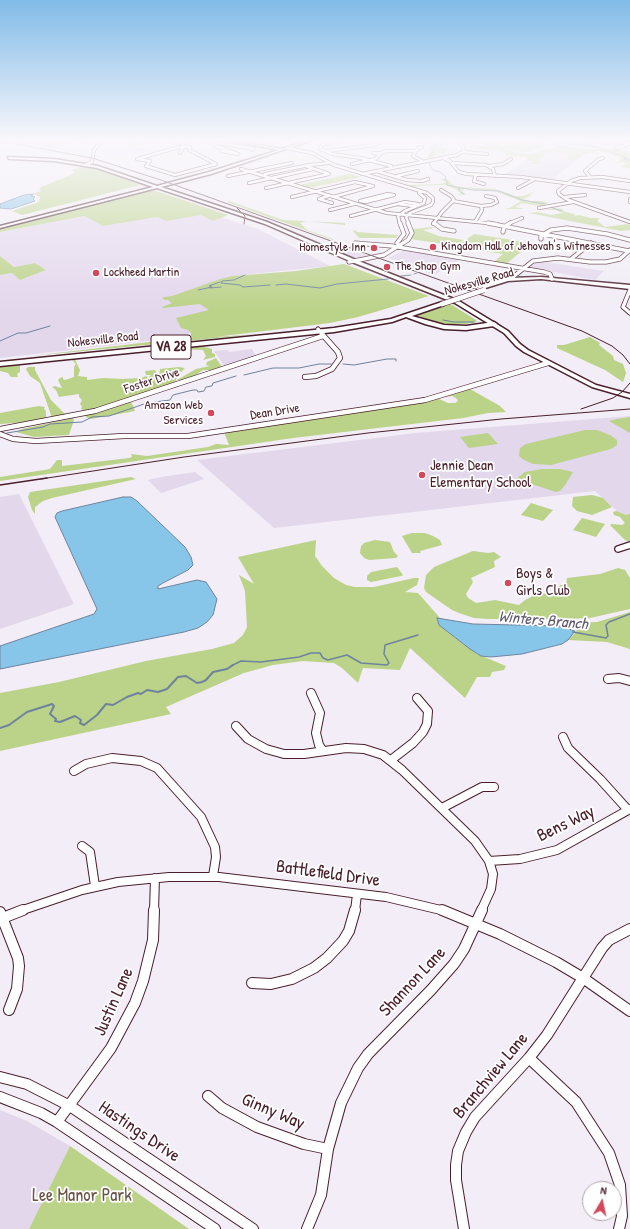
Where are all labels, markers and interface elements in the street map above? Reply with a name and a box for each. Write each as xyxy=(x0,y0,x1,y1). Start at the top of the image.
place label: Kingdom Hall of Jehovah's Witnesses xyxy=(441,239,610,255)
place label: Homestyle Inn xyxy=(299,240,366,256)
marker: Kingdom Hall of Jehovah's Witnesses xyxy=(428,242,438,252)
marker: Homestyle Inn xyxy=(369,243,379,253)
place label: The Shop Gym xyxy=(395,259,461,275)
marker: The Shop Gym xyxy=(382,262,392,272)
place label: Lockheed Martin xyxy=(104,265,179,281)
street label: Nokesville Road xyxy=(443,265,515,299)
marker: Lockheed Martin xyxy=(91,268,101,278)
street label: Nokesville Road xyxy=(67,329,139,351)
road number: VA 28 xyxy=(151,335,191,359)
street label: Foster Drive xyxy=(122,365,182,397)
place label: Amazon Web Services xyxy=(145,398,203,429)
street label: Dean Drive xyxy=(249,400,301,424)
marker: Amazon Web Services xyxy=(206,408,216,418)
place label: Jennie Dean Elementary School xyxy=(430,457,531,492)
marker: Jennie Dean Elementary School xyxy=(417,470,427,480)
place label: Boys & Girls Club xyxy=(516,565,570,600)
marker: Boys & Girls Club xyxy=(503,578,513,588)
water label: Winters Branch xyxy=(498,608,588,634)
street label: Bens Way xyxy=(534,801,598,847)
street label: Battlefield Drive xyxy=(275,856,381,892)
street label: Shannon Lane xyxy=(375,943,451,1021)
street label: Justin Lane xyxy=(89,965,139,1039)
street label: Branchview Lane xyxy=(449,1029,533,1123)
street label: Ginny Way xyxy=(238,1089,308,1135)
street label: Hastings Drive xyxy=(94,1097,184,1167)
north arrow xyxy=(582,1181,622,1221)
text: N xyxy=(600,1183,608,1198)
park label: Lee Manor Park xyxy=(32,1185,132,1207)

